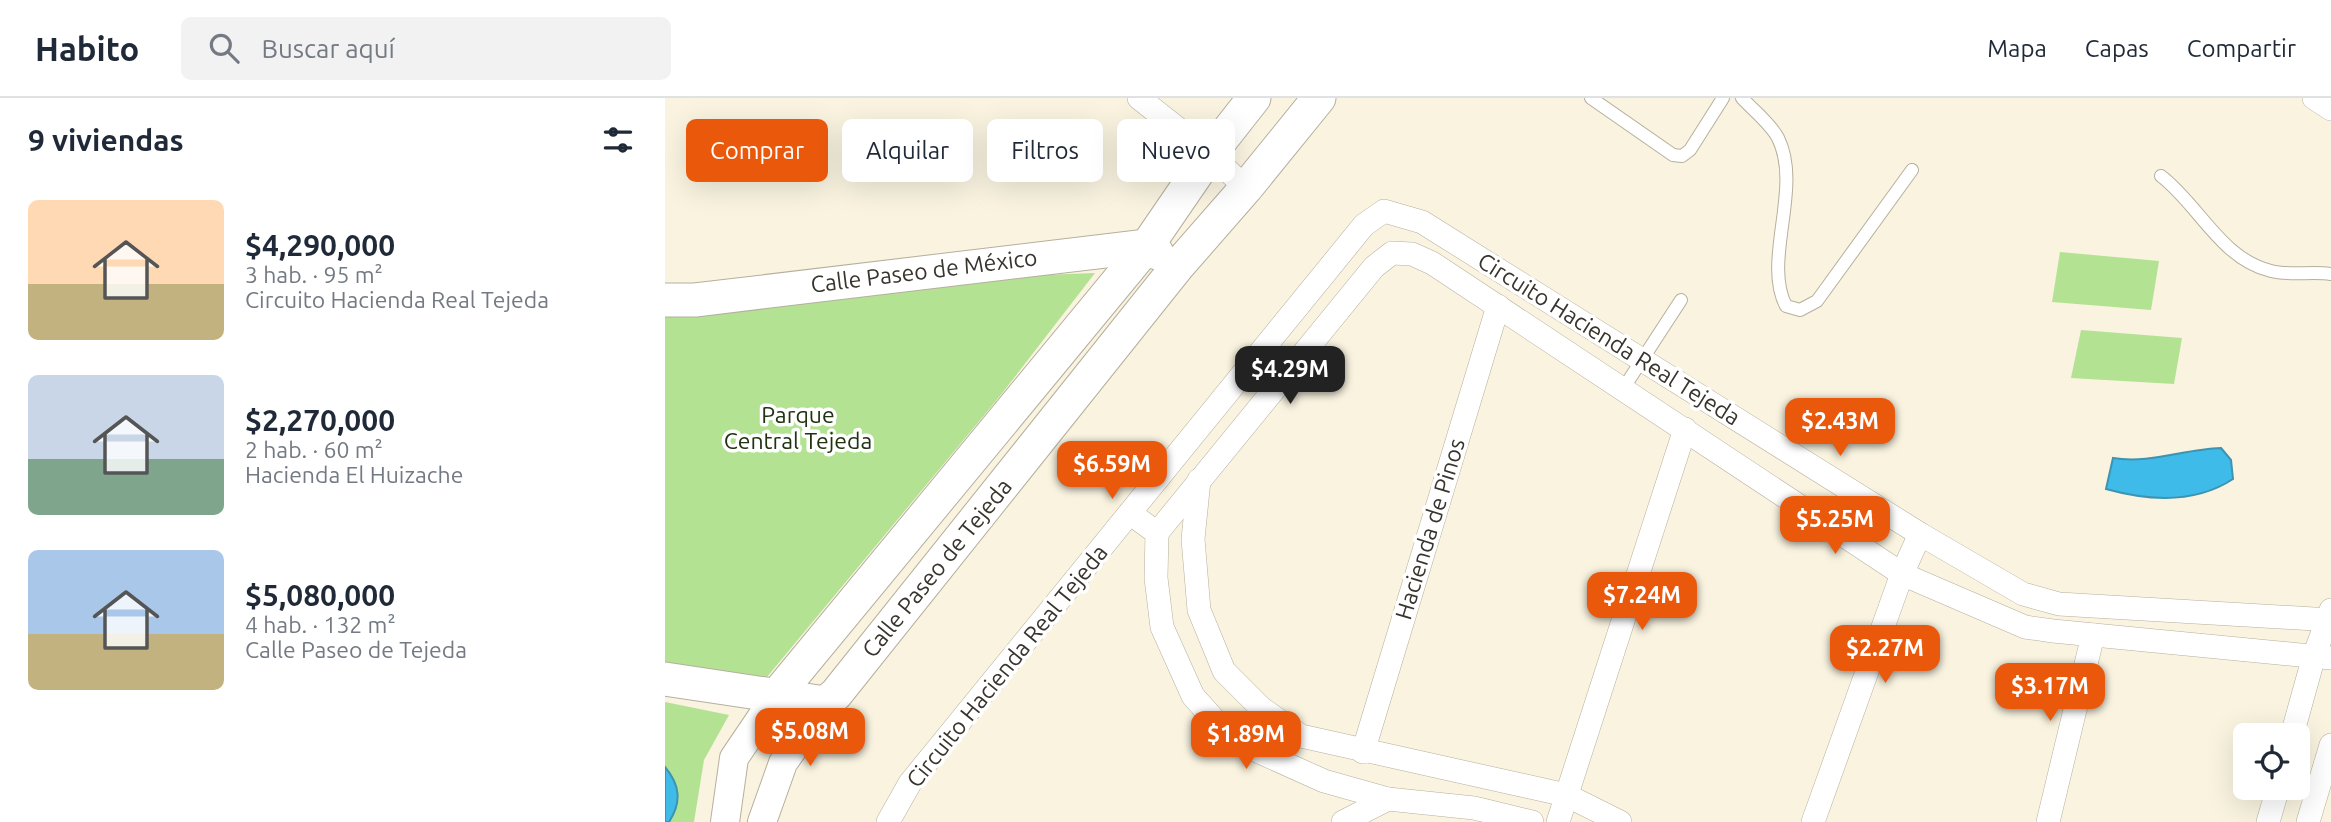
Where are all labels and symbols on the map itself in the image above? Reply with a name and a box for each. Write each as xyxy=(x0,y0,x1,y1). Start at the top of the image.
street label: Calle Paseo de México xyxy=(809,244,1039,297)
street label: Circuito Hacienda Real Tejeda xyxy=(1474,247,1745,430)
pin: $4.29M xyxy=(1233,346,1347,406)
pin: $2.43M xyxy=(1783,398,1897,458)
park label: Parque Central Tejeda xyxy=(724,402,872,453)
street label: Hacienda de Pinos xyxy=(1390,435,1469,622)
pin: $6.59M xyxy=(1055,442,1169,501)
street label: Calle Paseo de Tejeda xyxy=(857,474,1016,662)
pin: $5.25M xyxy=(1778,496,1892,556)
street label: Circuito Hacienda Real Tejeda xyxy=(901,540,1112,792)
pin: $7.24M xyxy=(1585,573,1699,632)
pin: $2.27M xyxy=(1828,626,1942,685)
pin: $3.17M xyxy=(1993,664,2107,723)
pin: $5.08M xyxy=(753,708,867,768)
pin: $1.89M xyxy=(1189,712,1303,771)

